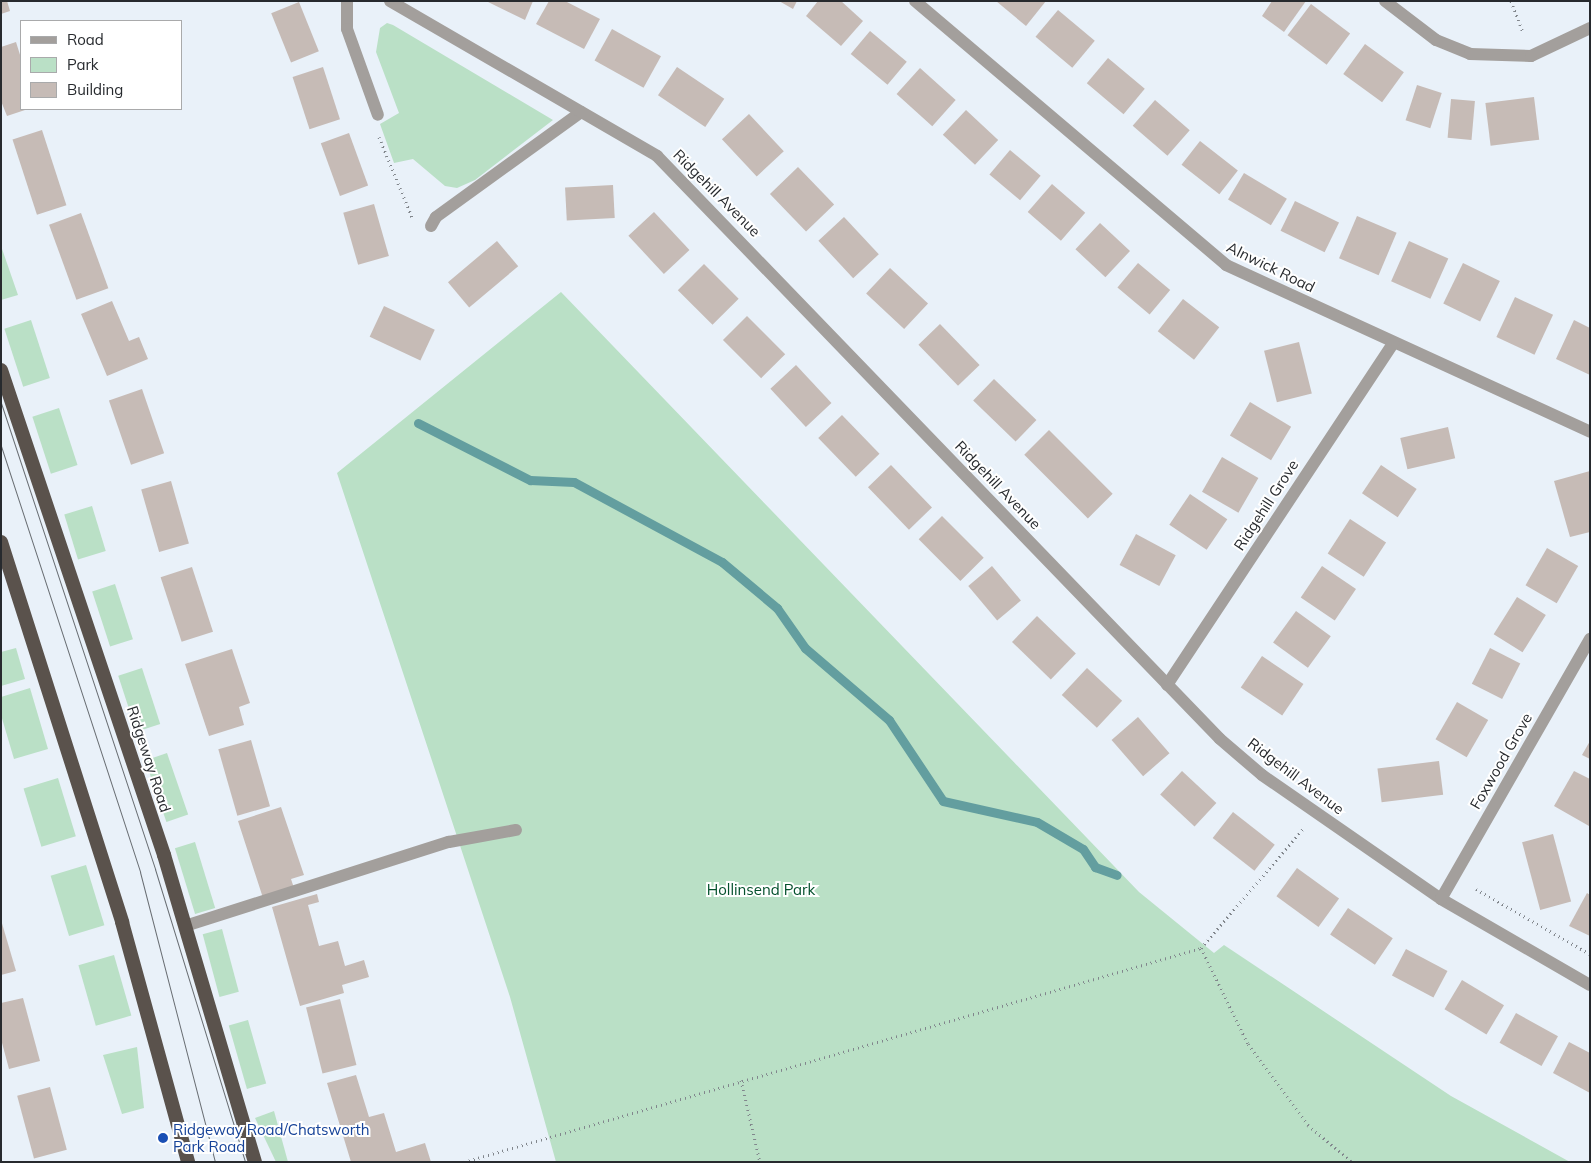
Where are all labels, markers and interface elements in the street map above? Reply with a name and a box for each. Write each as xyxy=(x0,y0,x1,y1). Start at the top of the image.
legend xyxy=(20,20,182,110)
text: Road xyxy=(67,30,104,49)
text: Park xyxy=(67,55,99,74)
text: Building xyxy=(67,80,123,99)
street label: Ridgehill Avenue xyxy=(670,146,764,240)
street label: Alnwick Road xyxy=(1224,238,1318,296)
street label: Ridgehill Avenue xyxy=(951,437,1045,533)
street label: Ridgehill Grove xyxy=(1230,456,1302,554)
street label: Ridgeway Road xyxy=(123,704,175,814)
street label: Foxwood Grove xyxy=(1466,710,1536,812)
street label: Ridgehill Avenue xyxy=(1244,734,1348,818)
park label: Hollinsend Park xyxy=(707,881,815,899)
place label: Ridgeway Road/Chatsworth Park Road xyxy=(173,1120,370,1155)
marker: Ridgeway Road/Chatsworth Park Road xyxy=(157,1132,169,1144)

